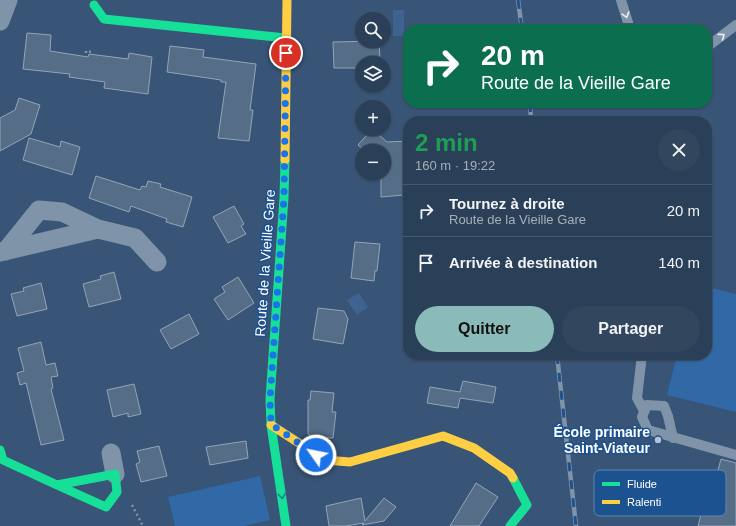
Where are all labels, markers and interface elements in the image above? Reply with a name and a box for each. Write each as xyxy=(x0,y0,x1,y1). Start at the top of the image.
one-way arrow xyxy=(621,11,630,18)
map controls xyxy=(355,12,391,180)
button: search xyxy=(355,12,391,48)
one-way arrow xyxy=(717,34,724,41)
pin xyxy=(269,36,303,70)
icon: right xyxy=(415,40,467,92)
text: 20 m xyxy=(481,40,545,71)
icon: arrive xyxy=(275,42,297,64)
button: layers xyxy=(355,56,391,92)
text: Route de la Vieille Gare xyxy=(481,73,671,93)
button: + xyxy=(355,100,391,136)
text: 2 min xyxy=(415,129,478,156)
button: close xyxy=(658,129,700,171)
button: − xyxy=(355,144,391,180)
text: 160 m · 19:22 xyxy=(415,158,495,173)
street label: Route de la Vieille Gare xyxy=(252,189,278,337)
text: Tournez à droite xyxy=(449,195,565,212)
icon: right xyxy=(415,200,437,222)
text: 20 m xyxy=(667,202,700,219)
text: Route de la Vieille Gare xyxy=(449,212,586,227)
icon: arrive xyxy=(415,252,437,274)
text: Arrivée à destination xyxy=(449,254,597,271)
text: 140 m xyxy=(658,254,700,271)
button: Quitter xyxy=(415,306,554,352)
button: Partager xyxy=(562,306,700,352)
place label: École primaire Saint-Viateur xyxy=(554,424,651,456)
position arrow xyxy=(295,434,337,476)
marker: École primaire Saint-Viateur xyxy=(653,435,663,445)
legend xyxy=(594,470,726,516)
text: Fluide xyxy=(627,478,657,490)
one-way arrow xyxy=(277,493,286,499)
text: Ralenti xyxy=(627,496,661,508)

